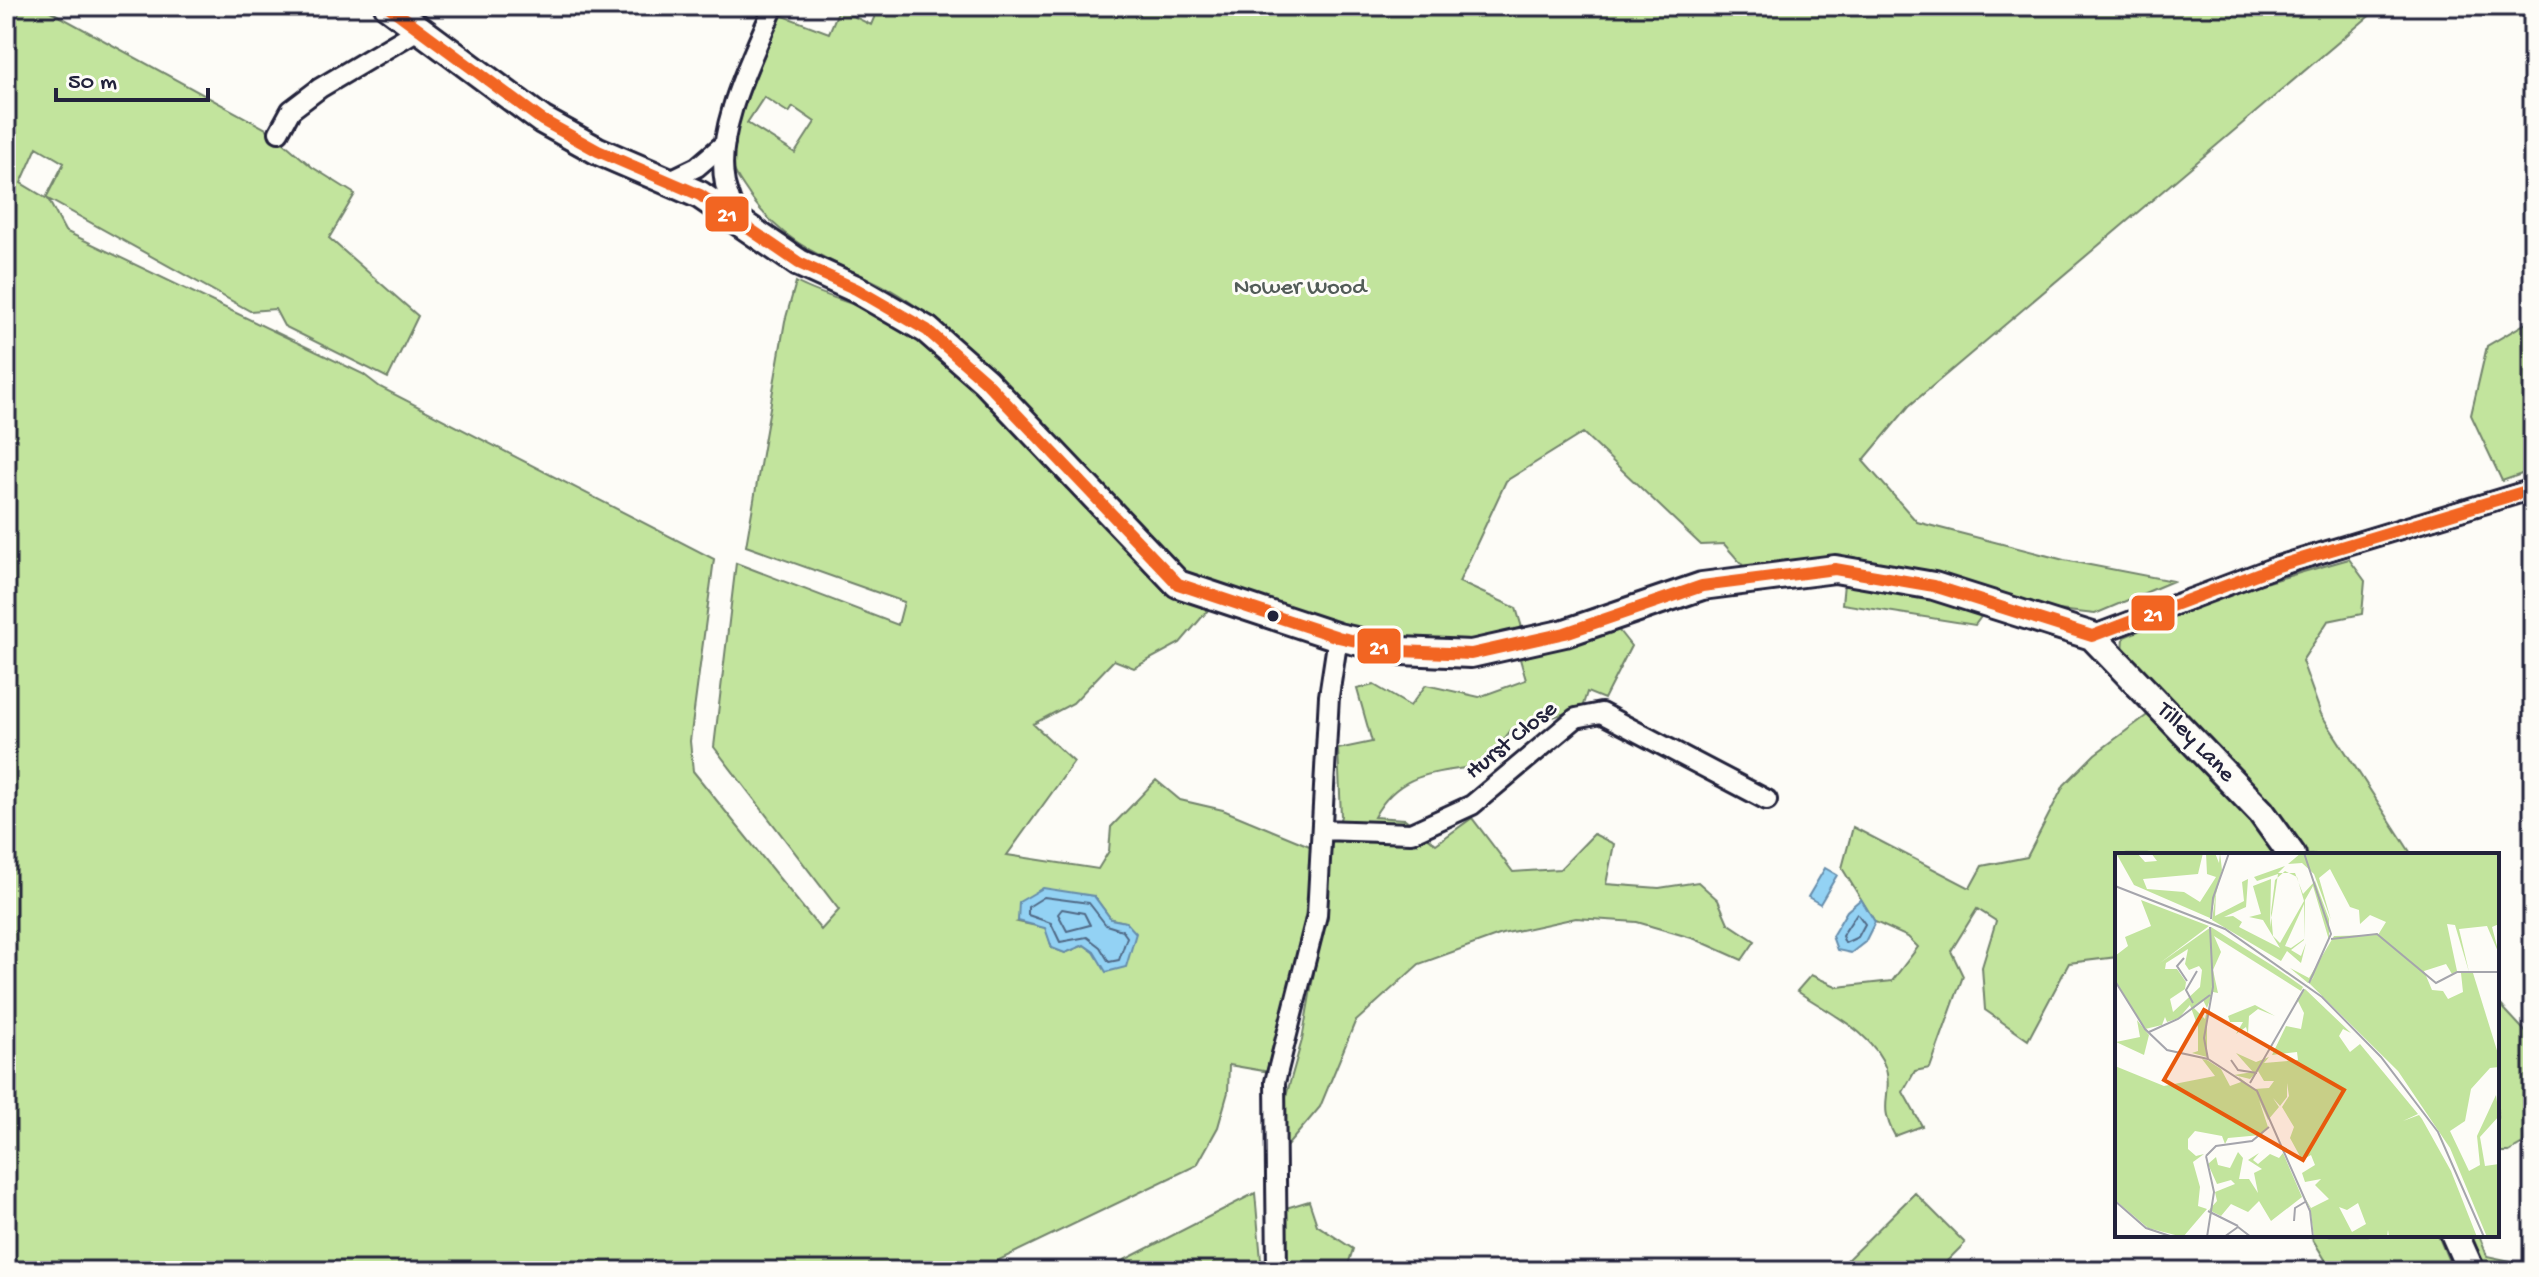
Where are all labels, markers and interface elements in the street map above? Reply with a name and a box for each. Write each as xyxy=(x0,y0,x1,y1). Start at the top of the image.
scale bar xyxy=(56,52,208,102)
text: 50 m xyxy=(68,69,117,98)
line badge: 21 xyxy=(704,195,750,233)
text: 21 xyxy=(717,204,737,230)
park label: Nower Wood xyxy=(1234,274,1368,303)
line badge: 21 xyxy=(2130,594,2176,632)
text: 21 xyxy=(2143,604,2163,630)
unlabelled marker xyxy=(1265,608,1281,624)
line badge: 21 xyxy=(1356,627,1402,665)
text: 21 xyxy=(1369,637,1389,663)
street label: Hurst Close xyxy=(1460,695,1564,787)
street label: Tilley Lane xyxy=(2148,695,2241,790)
inset map xyxy=(2115,853,2499,1237)

